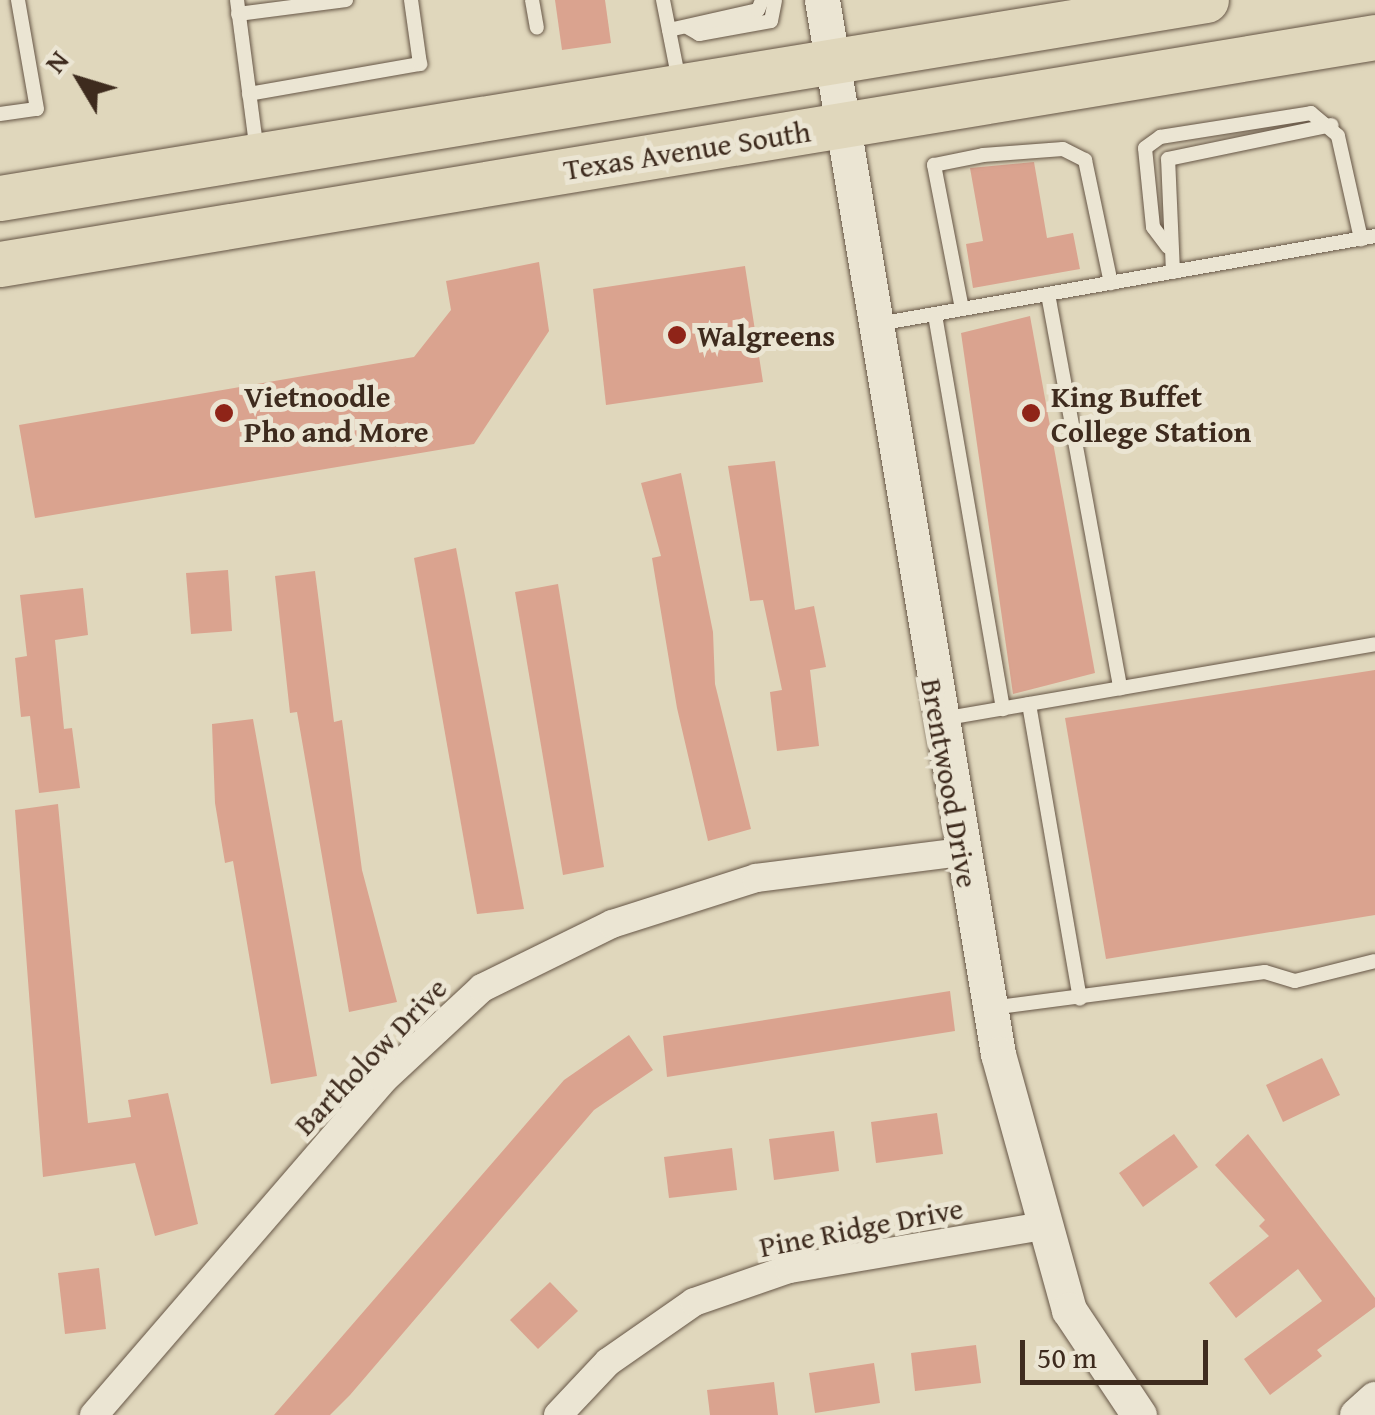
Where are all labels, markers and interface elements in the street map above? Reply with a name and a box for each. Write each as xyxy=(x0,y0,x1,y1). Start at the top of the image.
north arrow xyxy=(30,30,130,130)
text: N xyxy=(34,41,78,81)
street label: Texas Avenue South xyxy=(561,113,813,187)
place label: Walgreens xyxy=(697,317,835,353)
marker: Walgreens xyxy=(666,324,688,346)
place label: Vietnoodle Pho and More xyxy=(244,378,428,448)
place label: King Buffet College Station xyxy=(1051,378,1251,448)
marker: Vietnoodle Pho and More xyxy=(213,402,235,424)
marker: King Buffet College Station xyxy=(1020,402,1042,424)
street label: Brentwood Drive xyxy=(914,676,986,890)
street label: Bartholow Drive xyxy=(286,970,454,1142)
street label: Pine Ridge Drive xyxy=(756,1190,966,1264)
scale bar xyxy=(1025,1320,1212,1382)
text: 50 m xyxy=(1037,1335,1097,1379)

